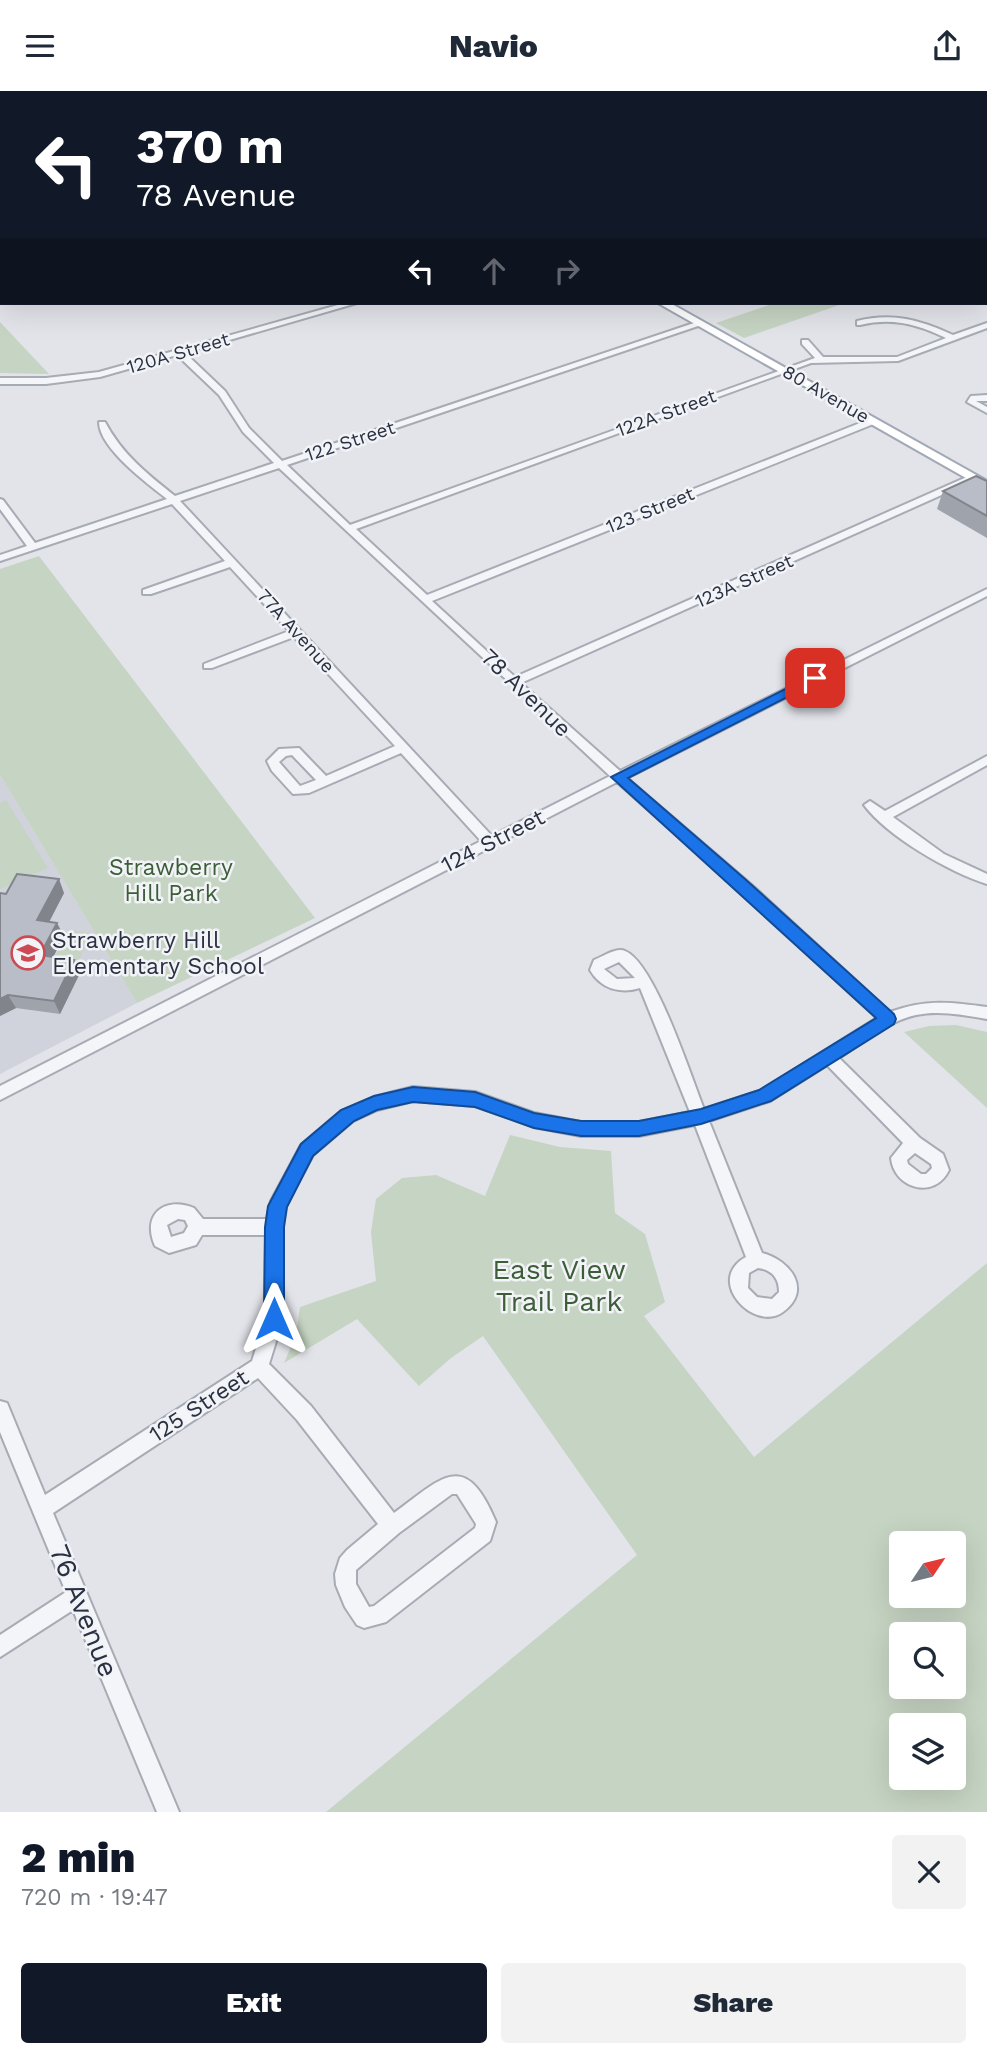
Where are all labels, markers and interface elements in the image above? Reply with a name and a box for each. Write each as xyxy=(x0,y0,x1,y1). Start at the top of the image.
icon: menu xyxy=(21,27,59,65)
text: Navio xyxy=(449,27,538,65)
icon: share xyxy=(928,27,966,65)
text: 370 m xyxy=(136,117,284,175)
icon: left xyxy=(21,119,112,210)
text: 78 Avenue xyxy=(136,176,296,214)
icon: left xyxy=(402,252,440,290)
icon: ahead xyxy=(475,252,513,290)
icon: right xyxy=(548,252,586,290)
street label: 120A Street xyxy=(124,327,232,379)
street label: 80 Avenue xyxy=(778,360,874,428)
street label: 122A Street xyxy=(613,384,719,442)
street label: 122 Street xyxy=(302,416,398,466)
street label: 123 Street xyxy=(602,482,698,538)
street label: 123A Street xyxy=(691,549,797,613)
street label: 77A Avenue xyxy=(252,584,340,678)
street label: 78 Avenue xyxy=(475,643,577,743)
pin xyxy=(785,648,845,708)
icon: arrive xyxy=(796,659,834,697)
street label: 124 Street xyxy=(437,803,550,879)
park label: Strawberry Hill Park xyxy=(109,854,233,907)
place label: Strawberry Hill Elementary School xyxy=(52,927,264,980)
school or university icon: Strawberry Hill Elementary School xyxy=(9,934,47,972)
park label: East View Trail Park xyxy=(492,1253,626,1318)
position arrow xyxy=(237,1282,311,1356)
street label: 125 Street xyxy=(144,1364,254,1448)
north arrow xyxy=(889,1531,966,1608)
map controls xyxy=(889,1531,966,1790)
street label: 76 Avenue xyxy=(43,1540,125,1682)
button: search xyxy=(889,1622,966,1699)
button: layers xyxy=(889,1713,966,1790)
text: 2 min xyxy=(21,1833,135,1882)
button: close xyxy=(892,1835,966,1909)
text: 720 m · 19:47 xyxy=(21,1884,168,1911)
button: Exit xyxy=(21,1963,487,2043)
button: Share xyxy=(501,1963,966,2043)

